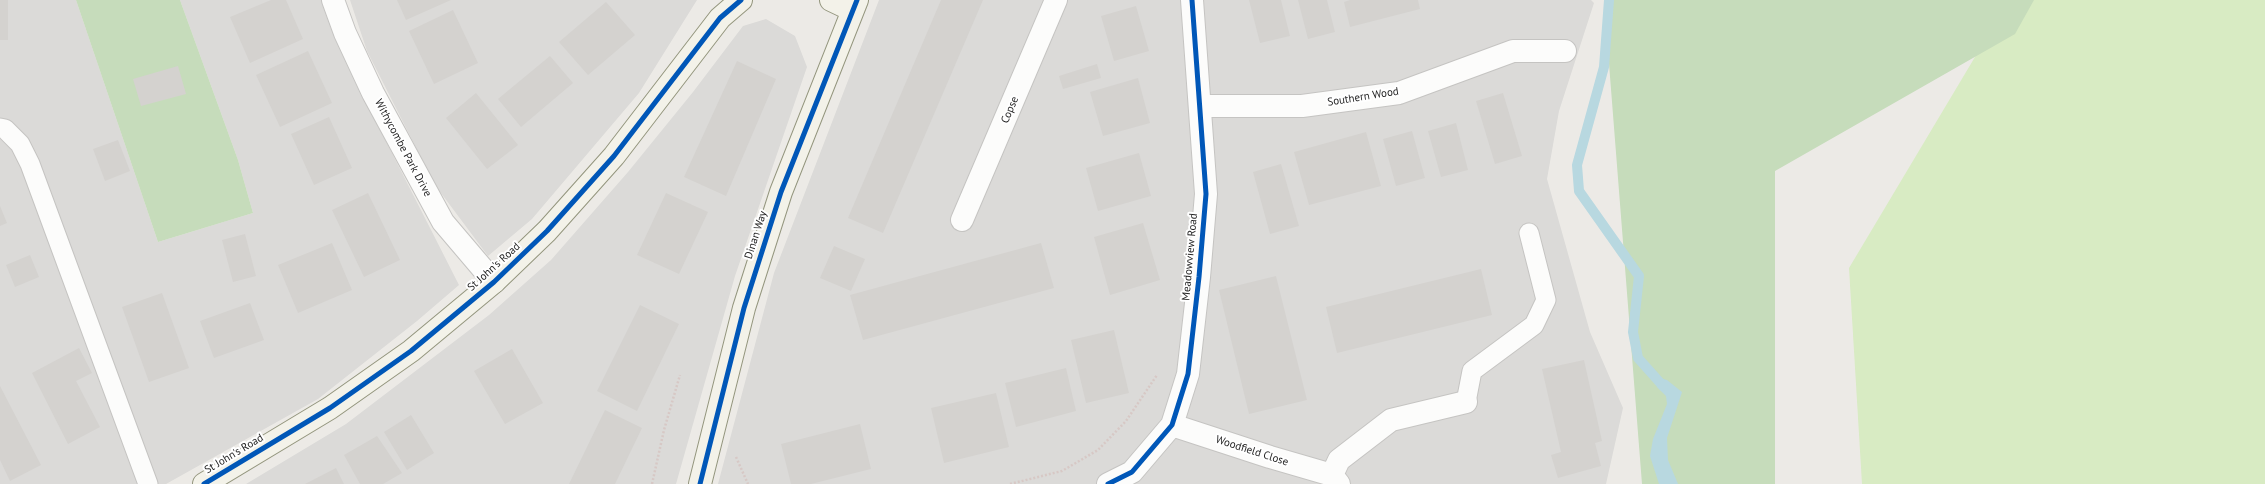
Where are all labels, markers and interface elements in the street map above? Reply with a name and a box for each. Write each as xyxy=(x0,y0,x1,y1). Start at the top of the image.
street label: Southern Wood xyxy=(1326,85,1400,109)
street label: Copse xyxy=(998,95,1022,125)
street label: Withycombe Park Drive xyxy=(372,97,434,199)
street label: Dinan Way xyxy=(742,209,770,261)
street label: Meadowview Road xyxy=(1180,213,1200,301)
street label: St John's Road xyxy=(465,240,523,294)
street label: St John's Road xyxy=(202,431,266,477)
street label: Woodfield Close xyxy=(1214,433,1290,469)

